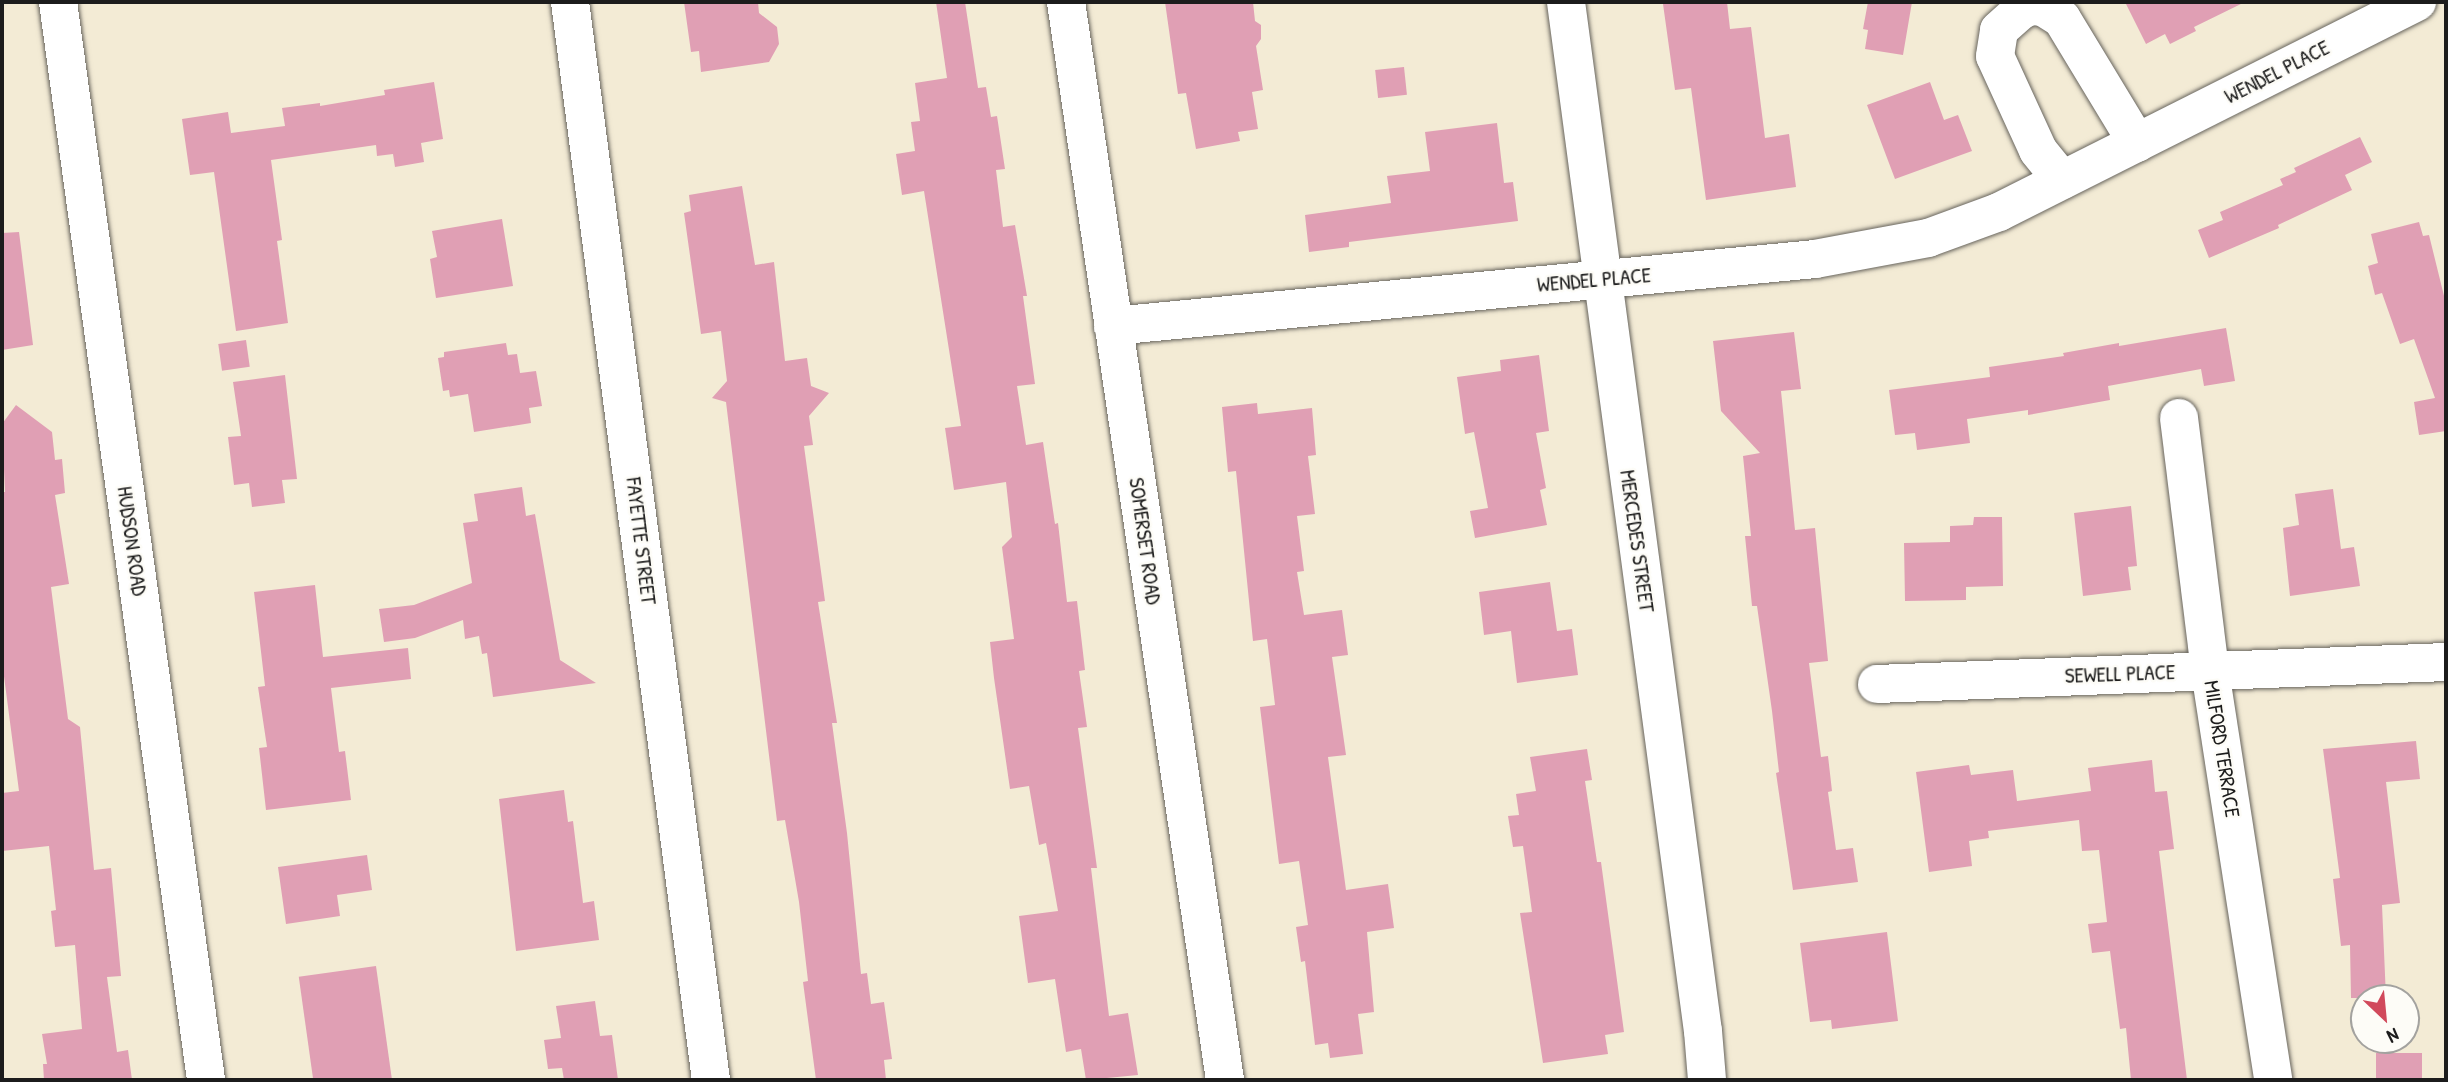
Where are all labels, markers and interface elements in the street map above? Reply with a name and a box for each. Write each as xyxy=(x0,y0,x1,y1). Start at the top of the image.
street label: WENDEL PLACE xyxy=(2220,35,2334,109)
street label: WENDEL PLACE xyxy=(1536,262,1652,298)
street label: MERCEDES STREET xyxy=(1615,468,1659,614)
street label: FAYETTE STREET xyxy=(621,476,661,606)
street label: SOMERSET ROAD xyxy=(1124,476,1166,606)
street label: HUDSON ROAD xyxy=(112,485,152,597)
street label: SEWELL PLACE xyxy=(2064,659,2176,689)
street label: MILFORD TERRACE xyxy=(2199,679,2245,819)
north arrow xyxy=(2350,984,2420,1054)
text: N xyxy=(2383,1022,2404,1050)

